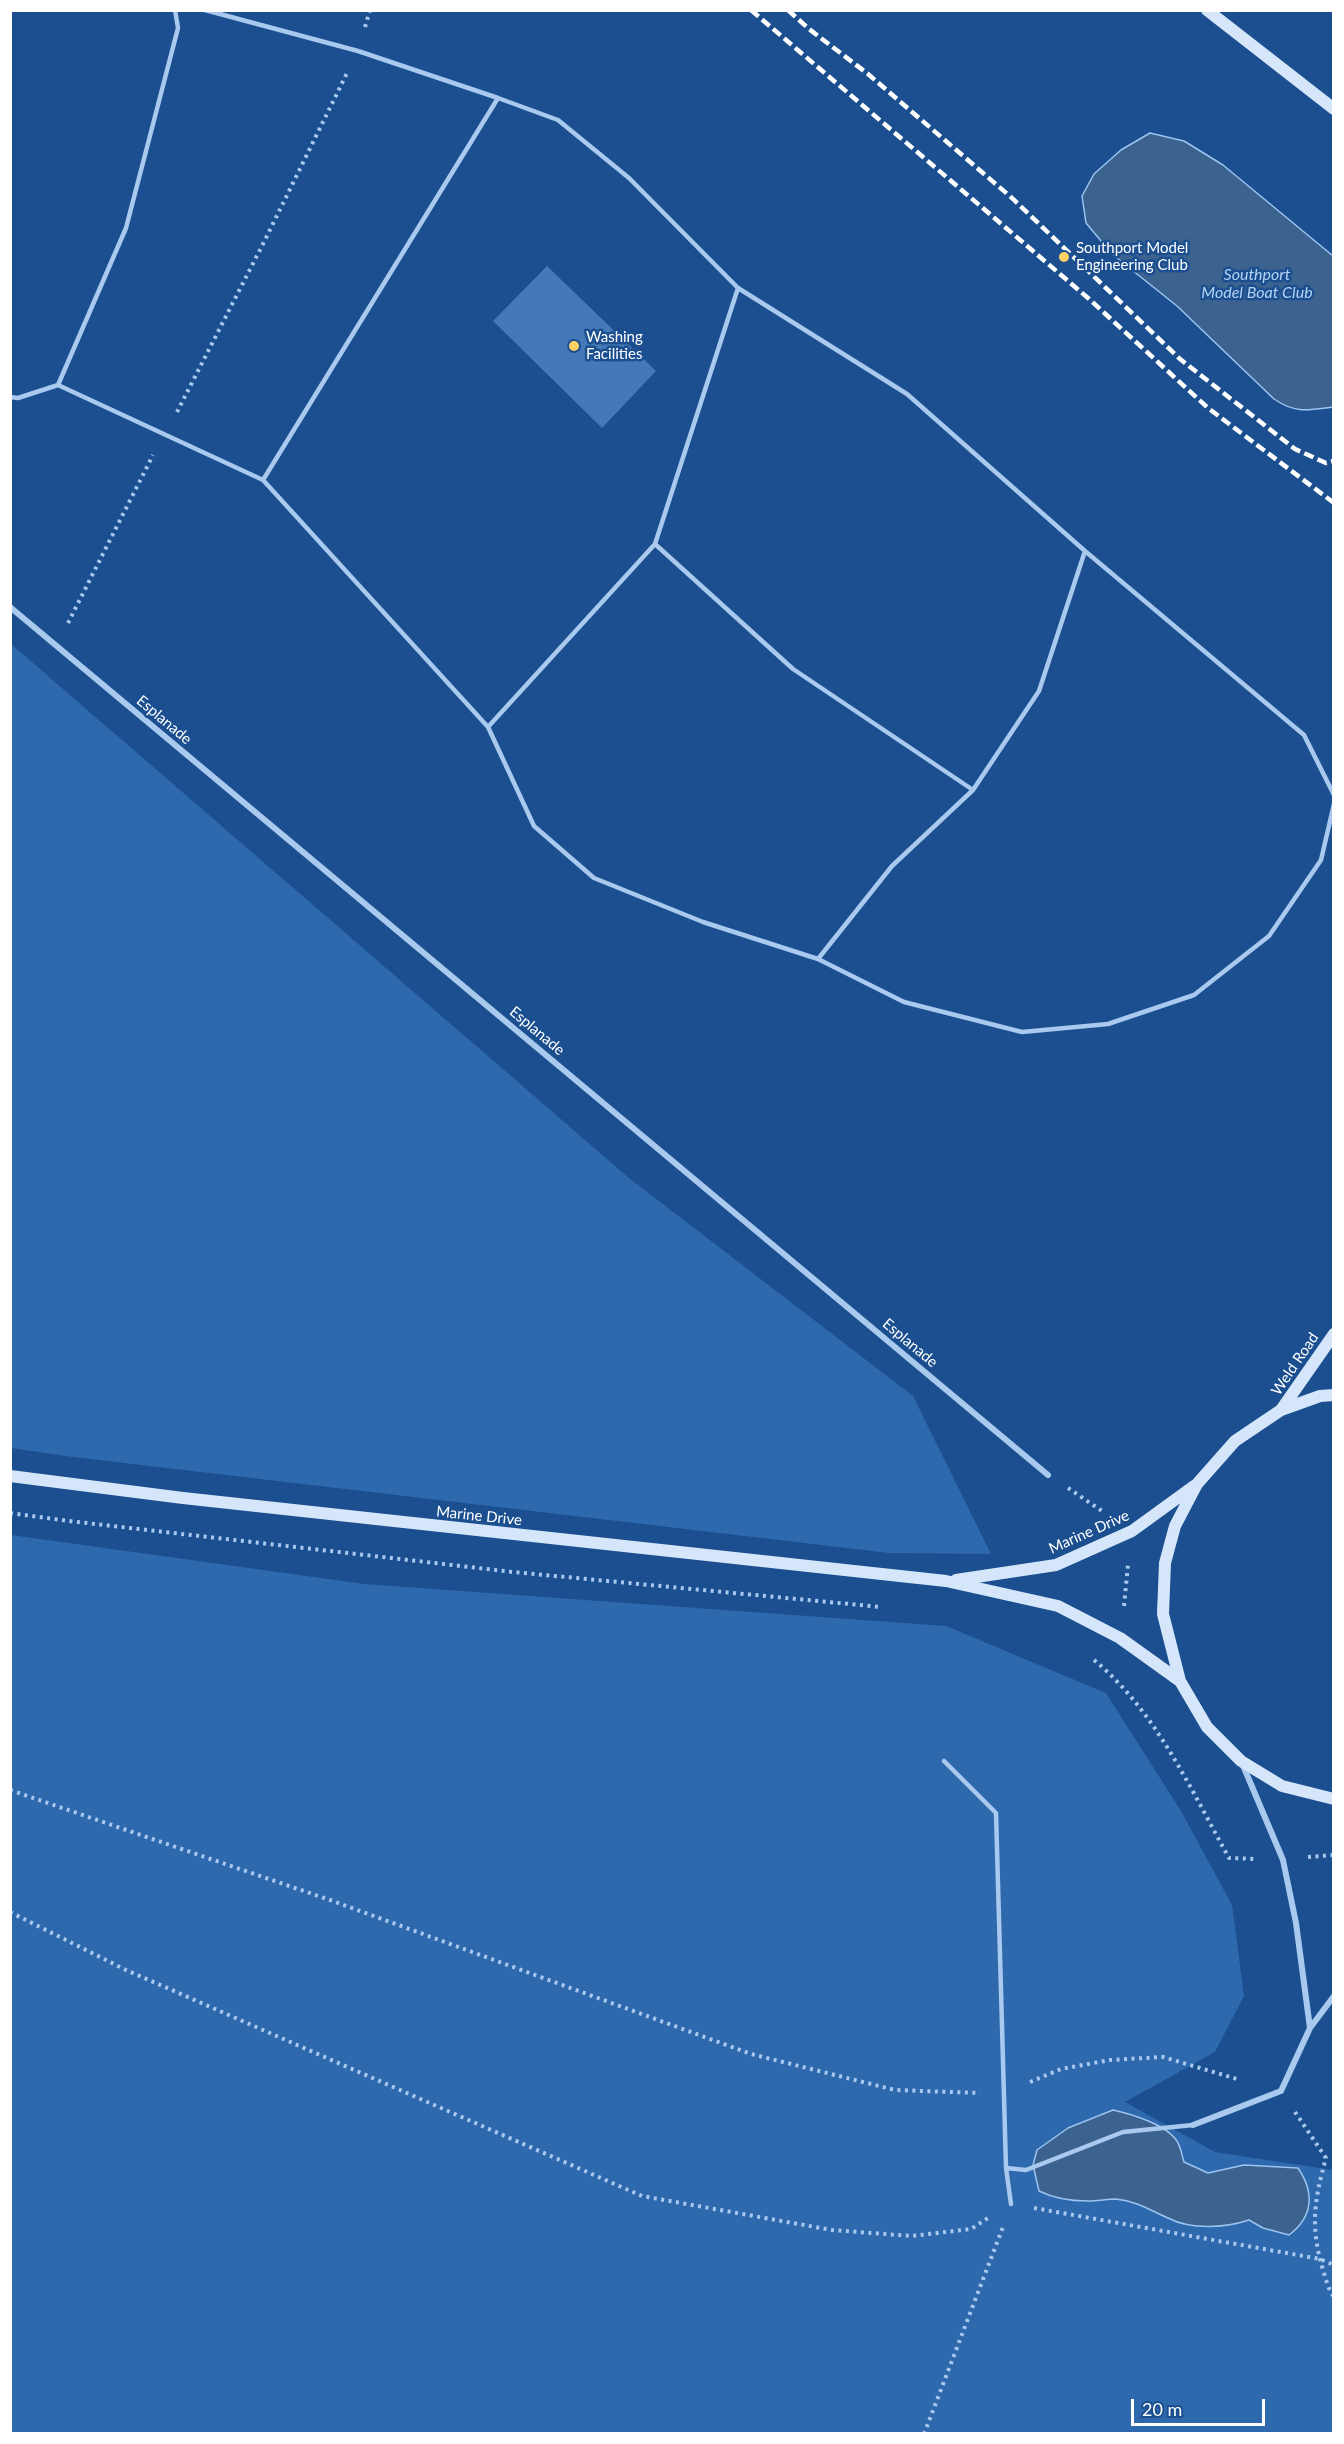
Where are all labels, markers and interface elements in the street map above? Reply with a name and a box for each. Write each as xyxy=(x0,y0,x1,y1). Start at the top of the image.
place label: Southport Model Engineering Club xyxy=(1076,239,1188,274)
marker: Southport Model Engineering Club xyxy=(1057,250,1071,264)
water label: Southport Model Boat Club xyxy=(1201,265,1313,303)
place label: Washing Facilities xyxy=(586,328,643,363)
marker: Washing Facilities xyxy=(567,339,581,353)
street label: Esplanade xyxy=(133,692,195,748)
street label: Esplanade xyxy=(506,1003,568,1059)
street label: Esplanade xyxy=(879,1315,941,1371)
street label: Weld Road xyxy=(1268,1329,1322,1399)
street label: Marine Drive xyxy=(435,1503,523,1529)
street label: Marine Drive xyxy=(1046,1506,1132,1558)
scale bar xyxy=(1134,2387,1268,2425)
text: 20 m xyxy=(1142,2398,1182,2420)

